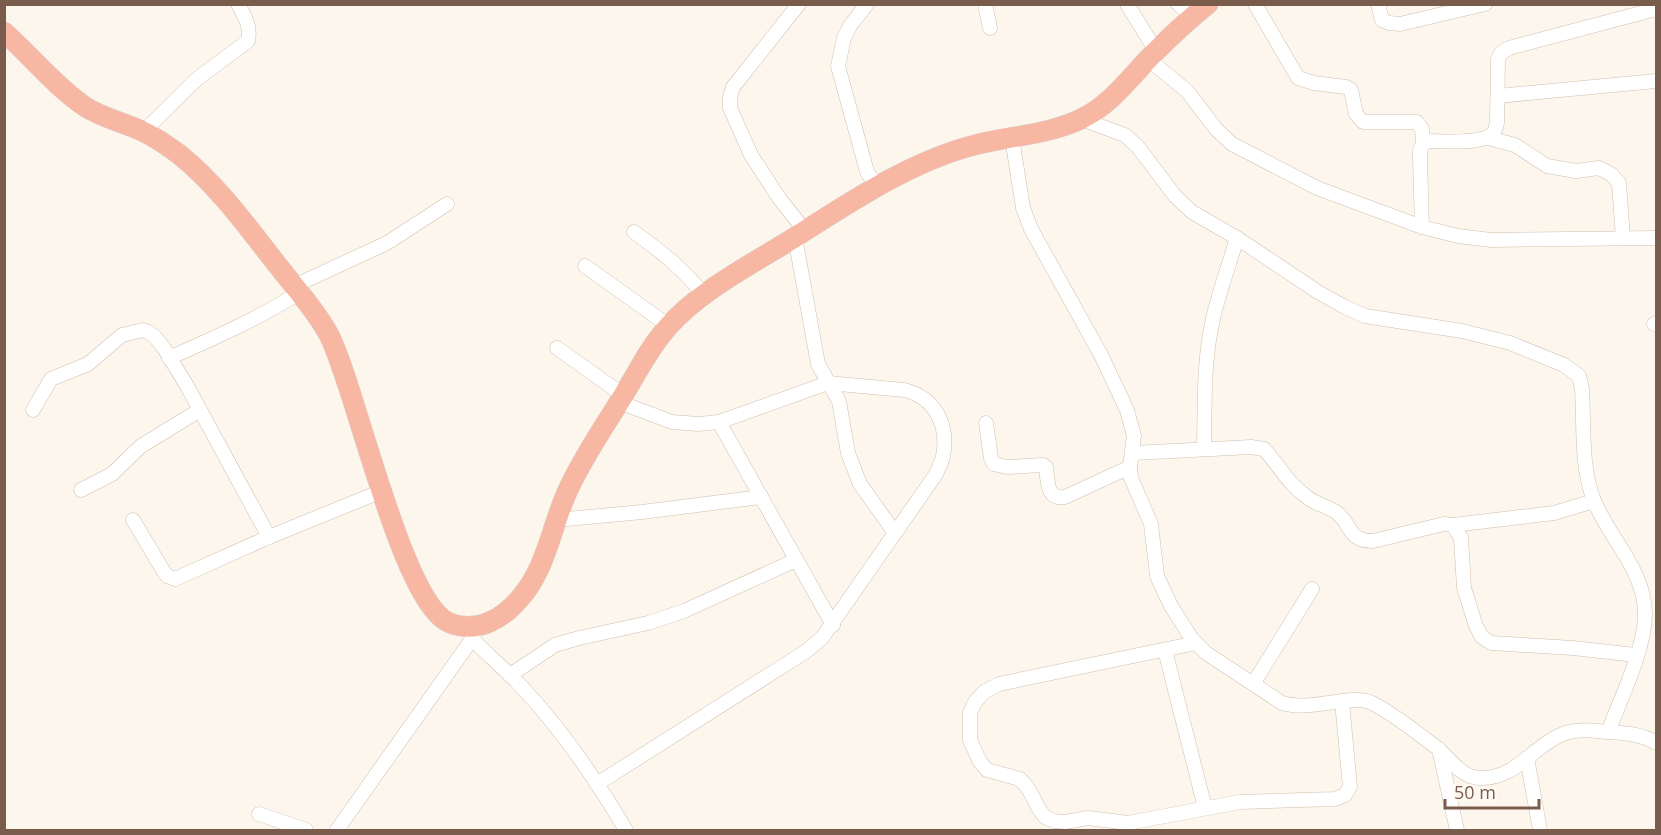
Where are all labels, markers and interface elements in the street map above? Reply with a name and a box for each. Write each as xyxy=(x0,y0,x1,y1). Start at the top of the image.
scale bar xyxy=(1445,772,1540,810)
text: 50 m xyxy=(1454,780,1496,804)

